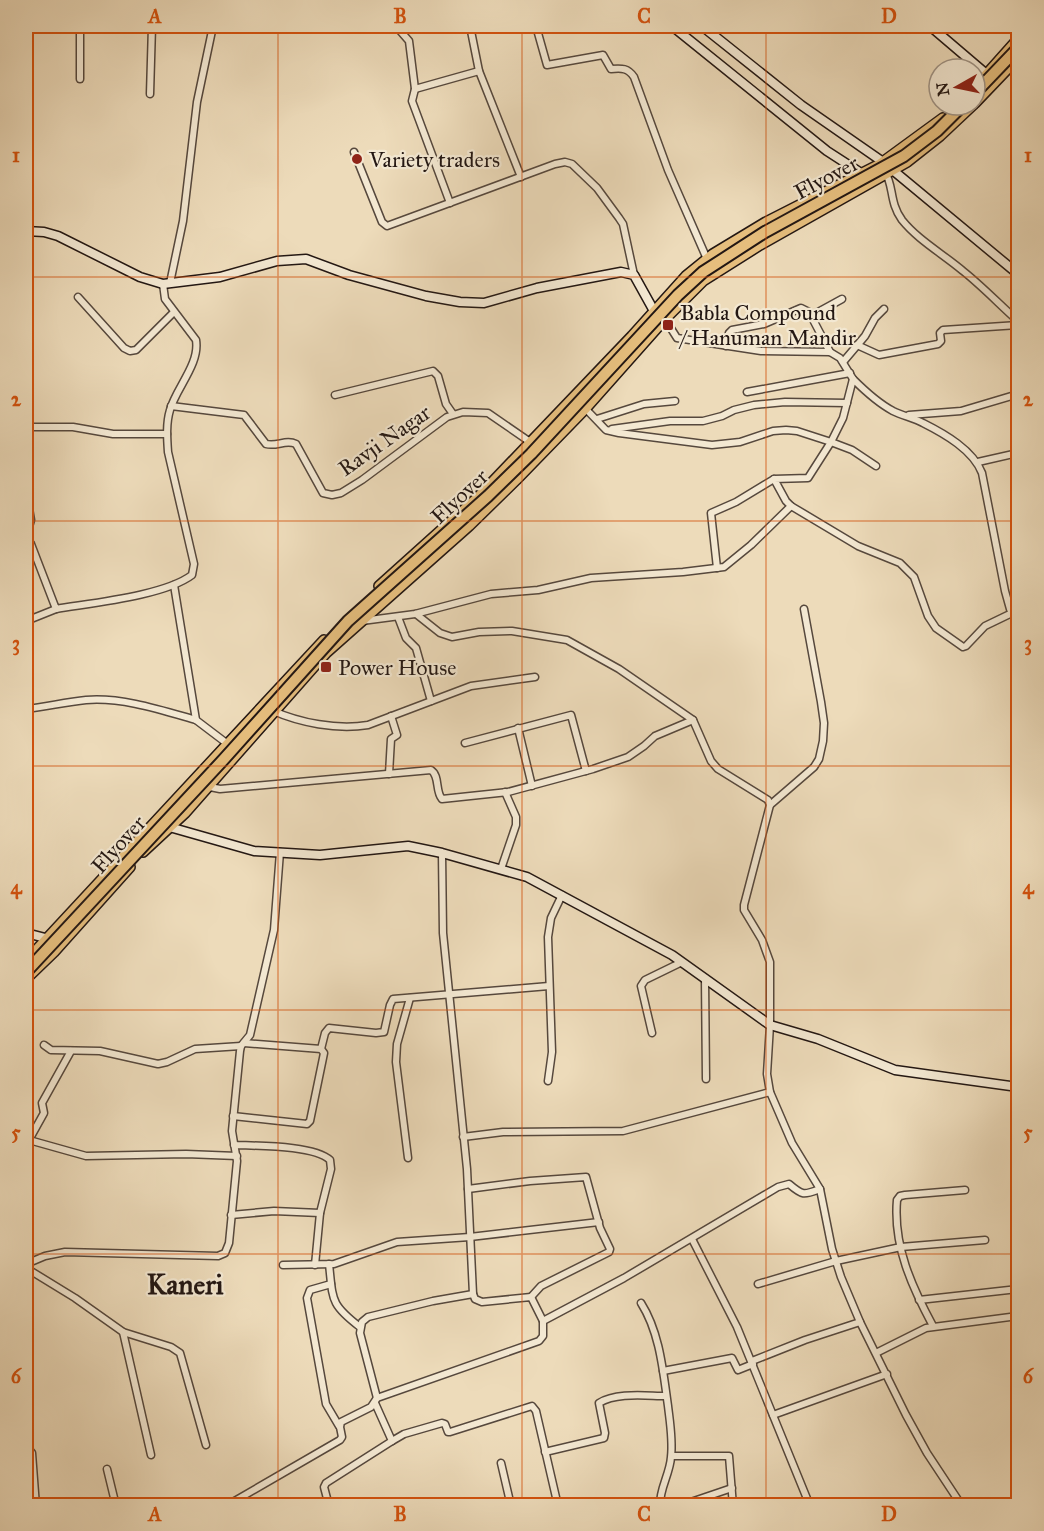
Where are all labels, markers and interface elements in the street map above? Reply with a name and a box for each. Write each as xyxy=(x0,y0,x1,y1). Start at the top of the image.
text: A xyxy=(146,4,162,28)
text: B xyxy=(393,4,407,28)
text: C xyxy=(637,4,651,28)
text: D xyxy=(881,4,897,28)
north arrow xyxy=(927,57,987,117)
text: N xyxy=(932,81,953,97)
text: 1 xyxy=(12,143,20,167)
text: 1 xyxy=(1024,143,1032,167)
place label: Variety traders xyxy=(368,146,500,173)
street label: Flyover xyxy=(789,149,864,206)
marker: Variety traders xyxy=(350,152,364,166)
place label: Babla Compound / Hanuman Mandir xyxy=(678,299,857,351)
marker: Babla Compound / Hanuman Mandir xyxy=(661,318,675,332)
text: 2 xyxy=(11,387,22,411)
text: 2 xyxy=(1023,387,1034,411)
street label: Ravji Nagar xyxy=(333,398,436,482)
street label: Flyover xyxy=(425,462,494,530)
text: 3 xyxy=(12,631,20,656)
text: 3 xyxy=(1024,631,1032,656)
place label: Power House xyxy=(338,654,457,681)
marker: Power House xyxy=(319,660,333,674)
street label: Flyover xyxy=(85,809,152,879)
text: 4 xyxy=(10,875,22,900)
text: 4 xyxy=(1022,875,1034,900)
text: 5 xyxy=(11,1120,21,1144)
text: 5 xyxy=(1023,1120,1033,1144)
district label: Kaneri xyxy=(147,1267,224,1302)
text: 6 xyxy=(11,1364,23,1388)
text: 6 xyxy=(1023,1364,1035,1388)
text: A xyxy=(146,1502,162,1526)
text: B xyxy=(393,1502,407,1526)
text: C xyxy=(637,1502,651,1526)
text: D xyxy=(881,1502,897,1526)

